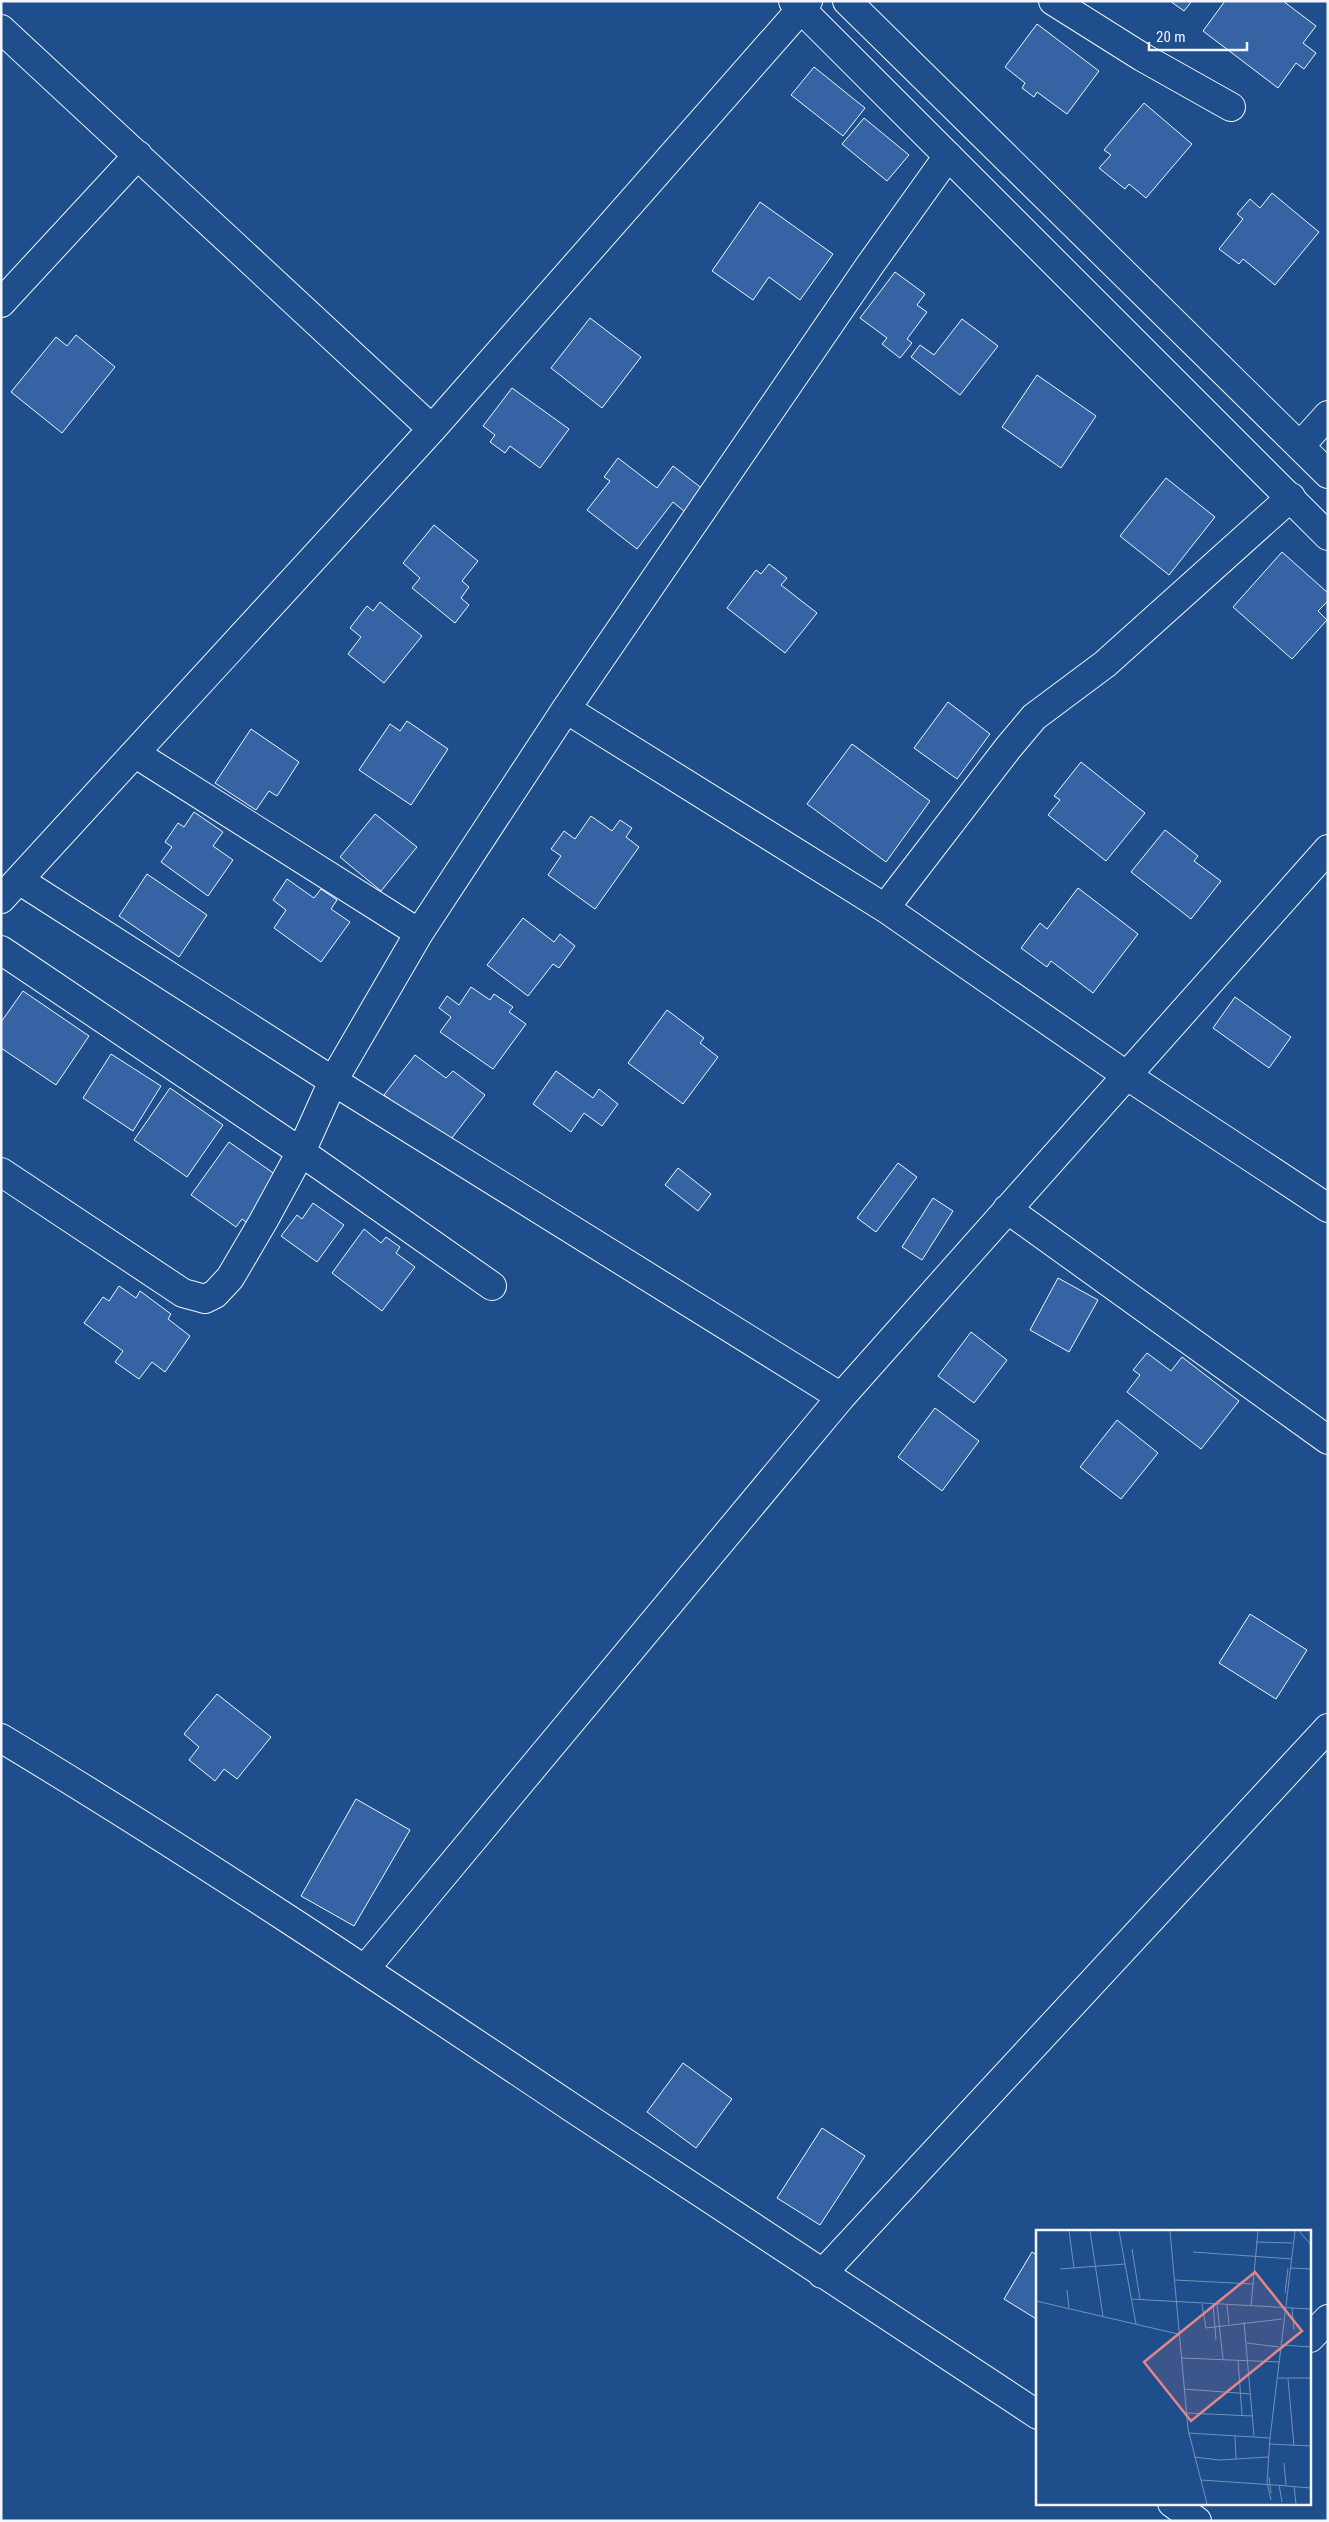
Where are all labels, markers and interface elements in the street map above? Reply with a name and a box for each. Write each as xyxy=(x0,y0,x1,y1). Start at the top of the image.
scale bar xyxy=(1149,20,1246,52)
text: 20 m xyxy=(1156,28,1186,46)
inset map xyxy=(1036,2230,1312,2504)

